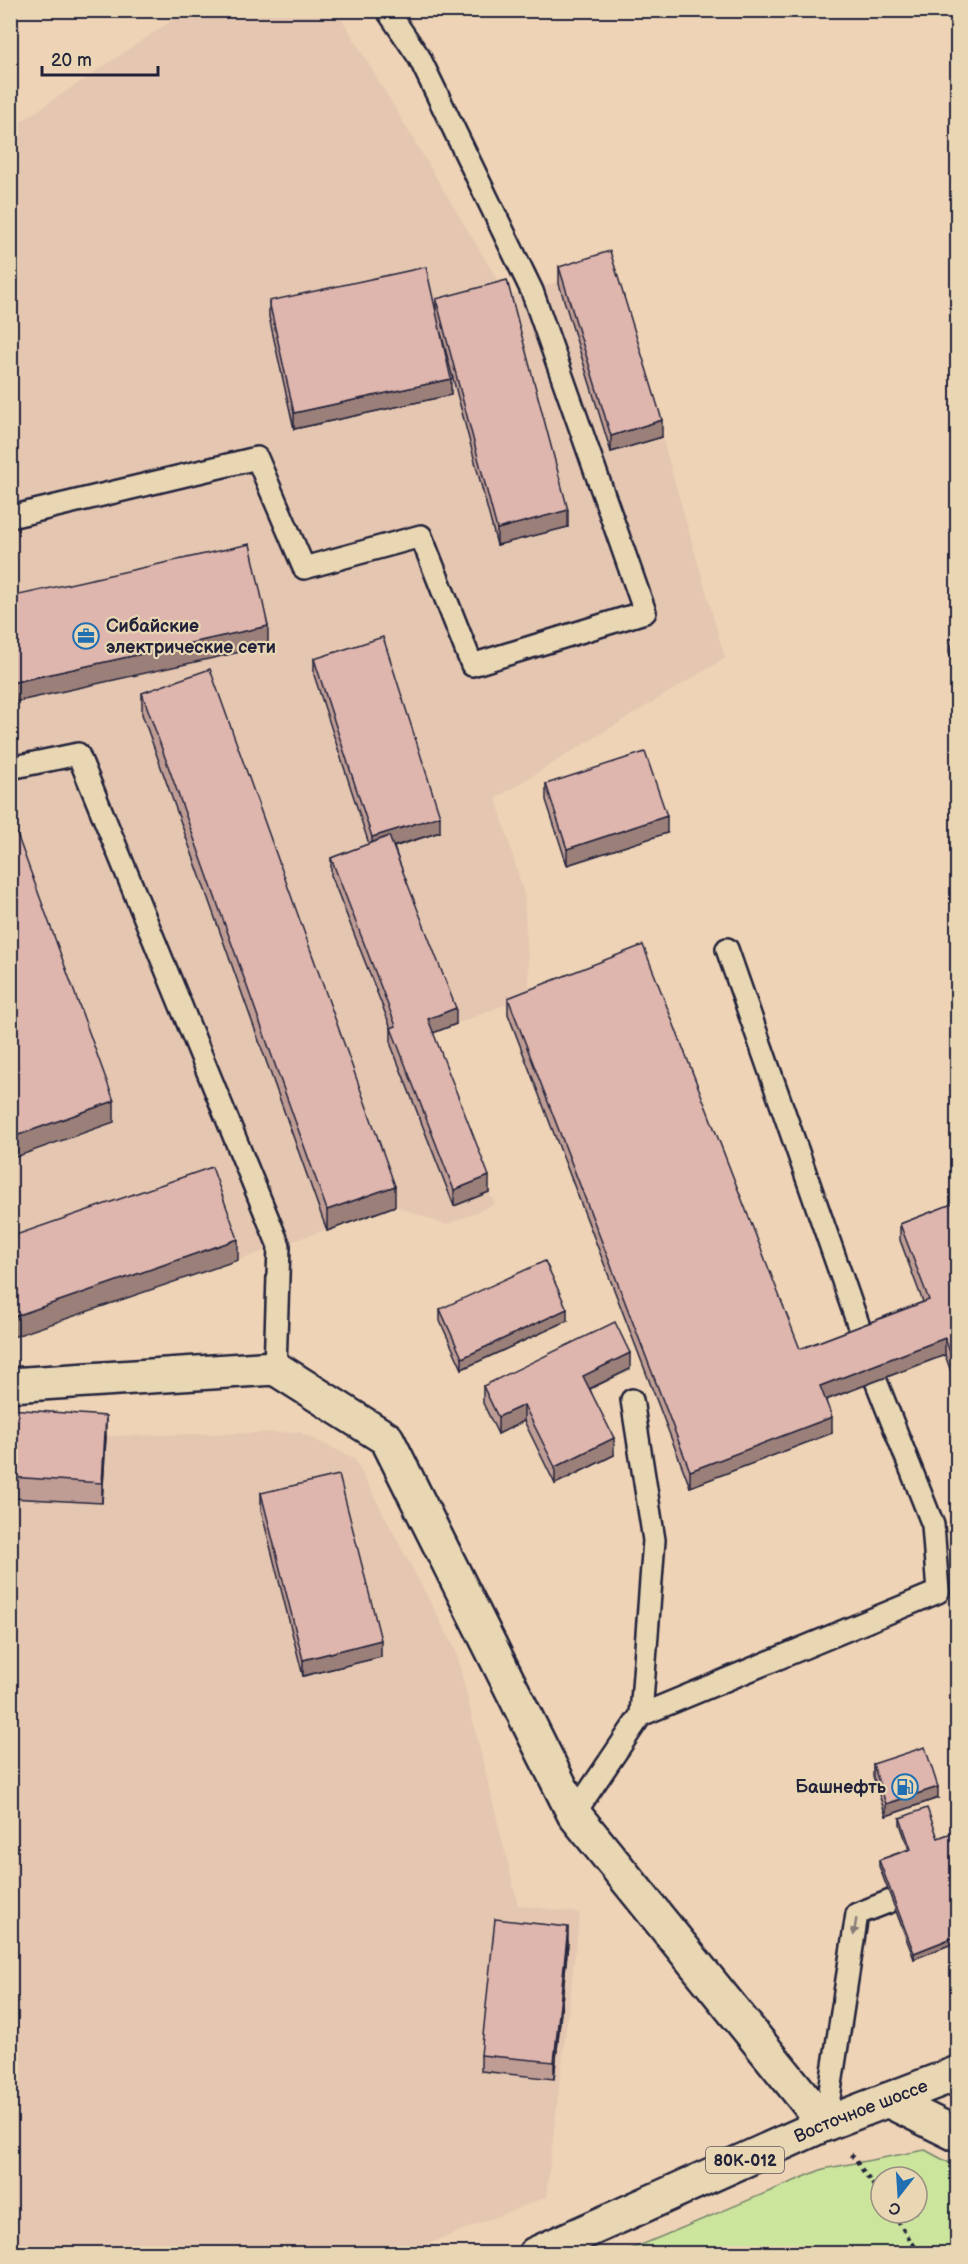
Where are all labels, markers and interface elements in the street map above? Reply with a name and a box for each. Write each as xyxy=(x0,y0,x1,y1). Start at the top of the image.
scale bar xyxy=(42,39,158,77)
text: 20 m xyxy=(51,50,92,71)
place label: Сибайские электрические сети xyxy=(106,616,276,658)
office icon: Сибайские электрические сети xyxy=(71,621,101,651)
fuel station icon: Башнефть xyxy=(890,1772,920,1802)
place label: Башнефть xyxy=(795,1777,887,1798)
one-way arrow xyxy=(850,1918,859,1937)
street label: Восточное шоссе xyxy=(791,2076,931,2147)
road number: 80К-012 xyxy=(706,2147,784,2173)
north arrow xyxy=(869,2165,929,2225)
text: С xyxy=(887,2197,903,2219)

